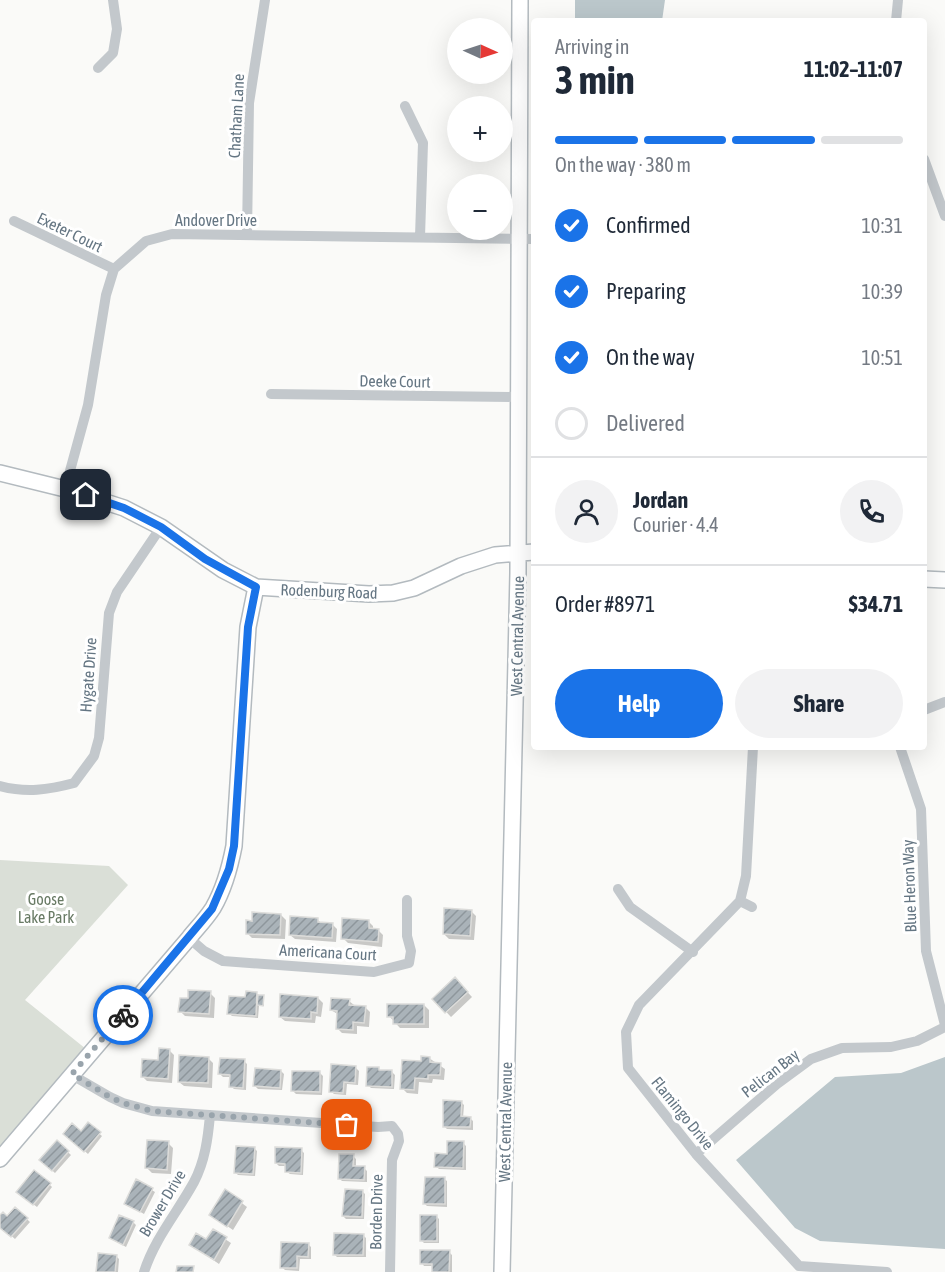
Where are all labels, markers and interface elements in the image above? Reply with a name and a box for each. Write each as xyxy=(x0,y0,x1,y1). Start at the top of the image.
north arrow xyxy=(447,18,513,84)
map controls xyxy=(447,18,513,240)
text: Arriving in xyxy=(555,35,629,58)
text: 11:02–11:07 xyxy=(804,56,903,82)
text: 3 min xyxy=(555,58,635,102)
street label: Chatham Lane xyxy=(225,73,247,159)
button: + xyxy=(447,96,513,162)
text: On the way · 380 m xyxy=(555,153,691,176)
button: − xyxy=(447,174,513,240)
street label: Exeter Court xyxy=(34,208,106,256)
icon: check xyxy=(555,209,588,242)
street label: Andover Drive xyxy=(175,211,257,229)
text: Confirmed xyxy=(606,212,691,238)
text: 10:31 xyxy=(861,214,903,237)
icon: check xyxy=(555,275,588,308)
text: Preparing xyxy=(606,278,686,304)
text: 10:39 xyxy=(861,280,903,303)
icon: check xyxy=(555,341,588,374)
text: On the way xyxy=(606,344,695,370)
text: 10:51 xyxy=(861,346,903,369)
street label: Deeke Court xyxy=(359,371,431,391)
text: Delivered xyxy=(606,410,685,436)
pin xyxy=(60,469,111,520)
icon: home xyxy=(69,478,102,511)
button: person xyxy=(555,480,618,543)
button: phone xyxy=(840,480,903,543)
text: Jordan xyxy=(633,487,688,513)
text: Courier · 4.4 xyxy=(633,513,719,536)
street label: West Central Avenue xyxy=(507,576,527,696)
street label: Rodenburg Road xyxy=(280,580,378,603)
text: Order #8971 xyxy=(555,591,655,617)
text: $34.71 xyxy=(848,591,903,617)
street label: Hygate Drive xyxy=(76,637,101,713)
button: Help xyxy=(555,669,723,738)
button: Share xyxy=(735,669,903,738)
street label: Blue Heron Way xyxy=(898,839,921,933)
park label: Goose Lake Park xyxy=(18,890,74,926)
street label: Americana Court xyxy=(279,940,377,964)
courier xyxy=(93,985,153,1045)
icon: bike xyxy=(107,999,140,1032)
street label: Pelican Bay xyxy=(738,1045,803,1102)
street label: West Central Avenue xyxy=(495,1062,515,1182)
street label: Flamingo Drive xyxy=(647,1073,718,1154)
pin xyxy=(321,1099,372,1150)
icon: bag xyxy=(330,1108,363,1141)
street label: Brower Drive xyxy=(135,1167,189,1239)
street label: Borden Drive xyxy=(366,1174,386,1250)

